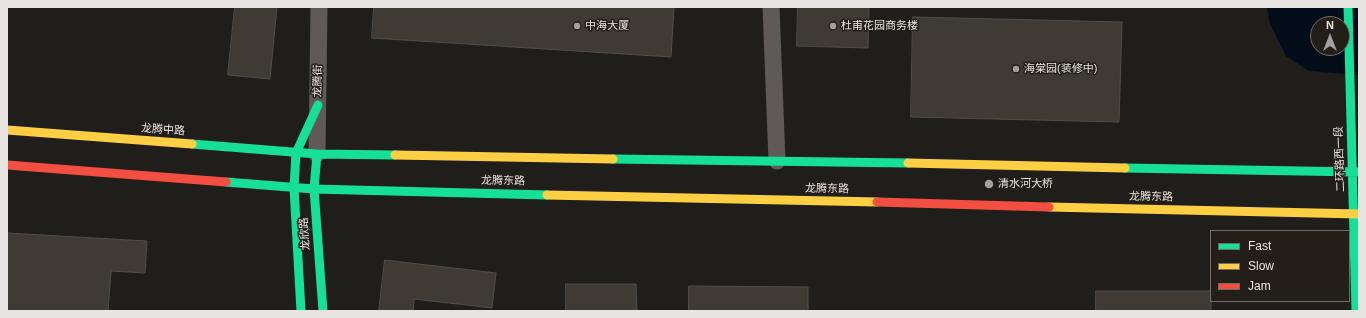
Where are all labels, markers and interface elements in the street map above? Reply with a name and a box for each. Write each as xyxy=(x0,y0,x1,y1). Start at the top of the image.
north arrow xyxy=(1310,16,1350,56)
place label: 中海大厦 xyxy=(585,19,629,33)
place label: 杜甫花园商务楼 xyxy=(841,19,918,33)
text: N xyxy=(1326,19,1334,31)
marker: 中海大厦 xyxy=(572,21,582,31)
marker: 杜甫花园商务楼 xyxy=(828,21,838,31)
place label: 海棠园(装修中) xyxy=(1024,62,1097,76)
street label: 龙腾街 xyxy=(311,64,325,98)
marker: 海棠园(装修中) xyxy=(1011,64,1021,74)
street label: 龙腾中路 xyxy=(141,122,185,138)
street label: 二环路西一段 xyxy=(1332,126,1348,192)
street label: 龙腾东路 xyxy=(481,174,525,188)
place label: 清水河大桥 xyxy=(998,177,1053,191)
marker: 清水河大桥 xyxy=(983,178,995,190)
street label: 龙腾东路 xyxy=(805,182,849,196)
street label: 龙腾东路 xyxy=(1129,190,1173,204)
street label: 龙欣路 xyxy=(297,217,313,251)
legend xyxy=(1210,230,1350,302)
text: Fast xyxy=(1248,239,1271,253)
text: Slow xyxy=(1248,259,1274,273)
text: Jam xyxy=(1248,279,1271,293)

